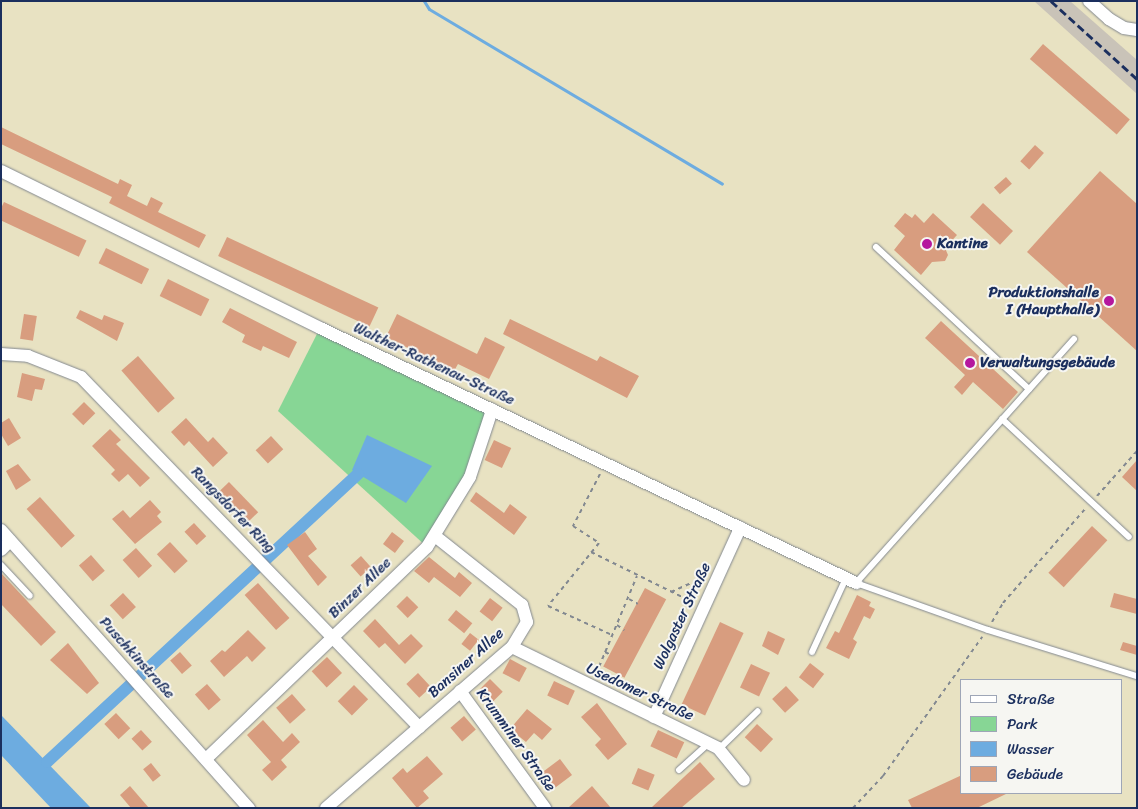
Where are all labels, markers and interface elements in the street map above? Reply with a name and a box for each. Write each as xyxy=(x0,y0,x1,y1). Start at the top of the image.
place label: Kantine xyxy=(937,235,988,253)
marker: Kantine xyxy=(921,238,933,250)
place label: Produktionshalle I (Haupthalle) xyxy=(988,283,1099,318)
marker: Produktionshalle I (Haupthalle) xyxy=(1103,295,1115,307)
street label: Walther-Rathenau-Straße xyxy=(351,319,517,409)
place label: Verwaltungsgebäude xyxy=(980,354,1115,372)
marker: Verwaltungsgebäude xyxy=(964,357,976,369)
street label: Rangsdorfer Ring xyxy=(187,463,279,557)
street label: Binzer Allee xyxy=(325,554,395,622)
street label: Wolgaster Straße xyxy=(649,560,715,672)
street label: Puschkinstraße xyxy=(96,613,178,703)
street label: Bansiner Allee xyxy=(425,624,507,702)
street label: Usedomer Straße xyxy=(583,659,697,725)
legend xyxy=(960,679,1123,794)
street label: Krumminer Straße xyxy=(472,685,560,795)
text: Straße xyxy=(1007,686,1055,712)
text: Park xyxy=(1007,711,1038,737)
text: Wasser xyxy=(1007,736,1054,762)
text: Gebäude xyxy=(1007,761,1063,787)

